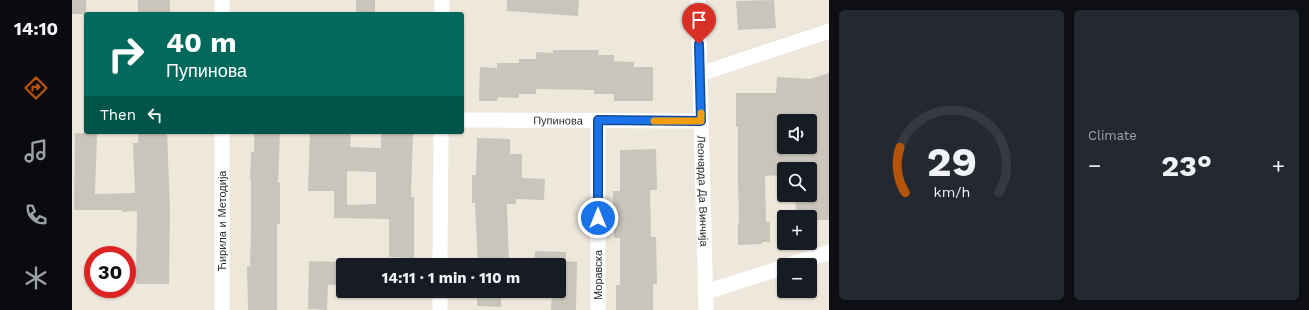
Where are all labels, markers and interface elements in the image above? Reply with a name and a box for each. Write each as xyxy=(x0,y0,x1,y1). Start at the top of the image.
pin xyxy=(682,3,716,44)
icon: arrive xyxy=(688,9,710,31)
text: 14:10 xyxy=(14,18,58,39)
text: 40 m xyxy=(166,26,236,59)
icon: right xyxy=(100,28,152,80)
text: Пупинова xyxy=(166,60,247,81)
icon: directions xyxy=(22,74,50,102)
icon: left xyxy=(144,104,166,126)
text: Then xyxy=(100,106,136,124)
street label: Пупинова xyxy=(533,114,584,127)
map controls xyxy=(777,114,817,298)
button: sound xyxy=(777,114,817,154)
text: Climate xyxy=(1088,128,1137,143)
street label: Леонарда Да Винчија xyxy=(695,135,711,248)
icon: music xyxy=(22,137,50,165)
text: 29 xyxy=(926,137,977,186)
text: 23° xyxy=(1161,148,1212,183)
text: − xyxy=(1088,153,1101,178)
text: + xyxy=(1272,153,1285,178)
button: search xyxy=(777,162,817,202)
street label: Ћирила и Методија xyxy=(216,170,229,271)
text: km/h xyxy=(933,184,970,200)
position arrow xyxy=(577,197,619,239)
icon: phone xyxy=(22,201,50,229)
button: + xyxy=(777,210,817,250)
speed limit sign: 30 xyxy=(84,246,136,298)
street label: Моравска xyxy=(592,249,605,300)
button: − xyxy=(777,258,817,298)
icon: climate xyxy=(22,264,50,292)
text: 14:11 · 1 min · 110 m xyxy=(382,269,520,287)

